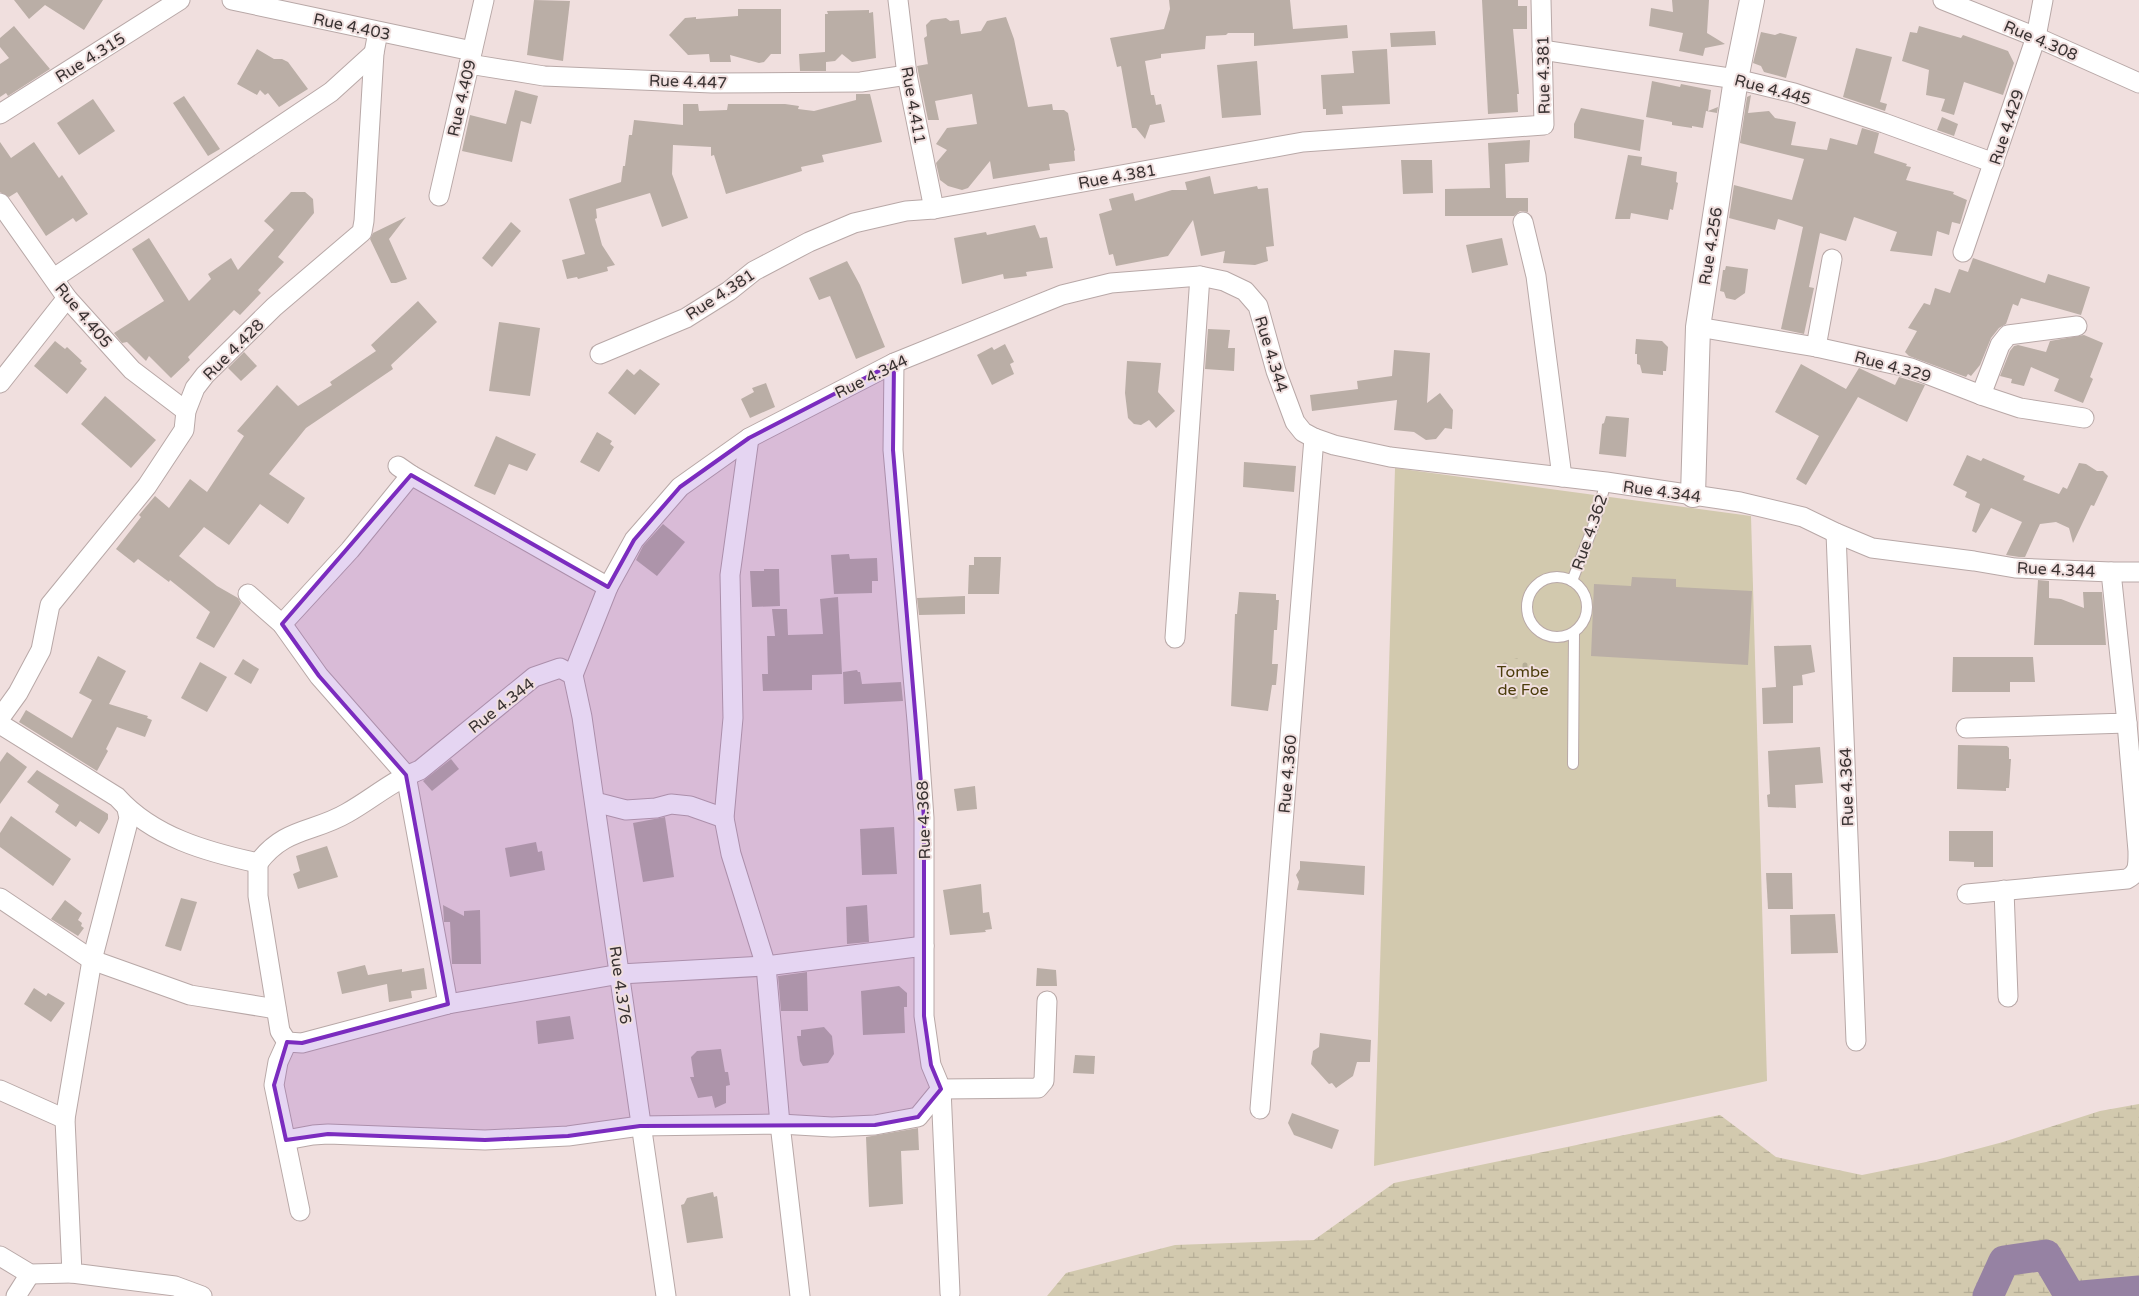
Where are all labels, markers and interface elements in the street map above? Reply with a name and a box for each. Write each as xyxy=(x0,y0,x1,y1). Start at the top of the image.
street label: Rue 4.403 xyxy=(311,9,392,45)
street label: Rue 4.308 xyxy=(2000,16,2081,66)
street label: Rue 4.315 xyxy=(52,29,129,87)
street label: Rue 4.381 xyxy=(1533,35,1555,115)
street label: Rue 4.409 xyxy=(443,58,481,139)
street label: Rue 4.411 xyxy=(896,65,930,146)
street label: Rue 4.445 xyxy=(1732,70,1813,110)
street label: Rue 4.447 xyxy=(648,71,727,93)
street label: Rue 4.429 xyxy=(1985,87,2029,168)
street label: Rue 4.381 xyxy=(1077,160,1158,194)
street label: Rue 4.256 xyxy=(1695,206,1727,287)
street label: Rue 4.381 xyxy=(682,265,759,325)
street label: Rue 4.405 xyxy=(50,279,116,352)
street label: Rue 4.344 xyxy=(1250,314,1292,395)
street label: Rue 4.428 xyxy=(199,315,268,384)
street label: Rue 4.329 xyxy=(1852,347,1933,387)
street label: Rue 4.344 xyxy=(832,351,911,403)
street label: Rue 4.344 xyxy=(1621,477,1702,507)
street label: Rue 4.362 xyxy=(1568,492,1612,573)
street label: Rue 4.344 xyxy=(2016,558,2096,582)
park label: Tombe de Foe xyxy=(1497,662,1549,700)
street label: Rue 4.344 xyxy=(464,674,539,738)
street label: Rue 4.360 xyxy=(1275,734,1301,814)
street label: Rue 4.364 xyxy=(1836,747,1858,827)
street label: Rue 4.368 xyxy=(913,780,935,860)
street label: Rue 4.376 xyxy=(605,945,635,1026)

